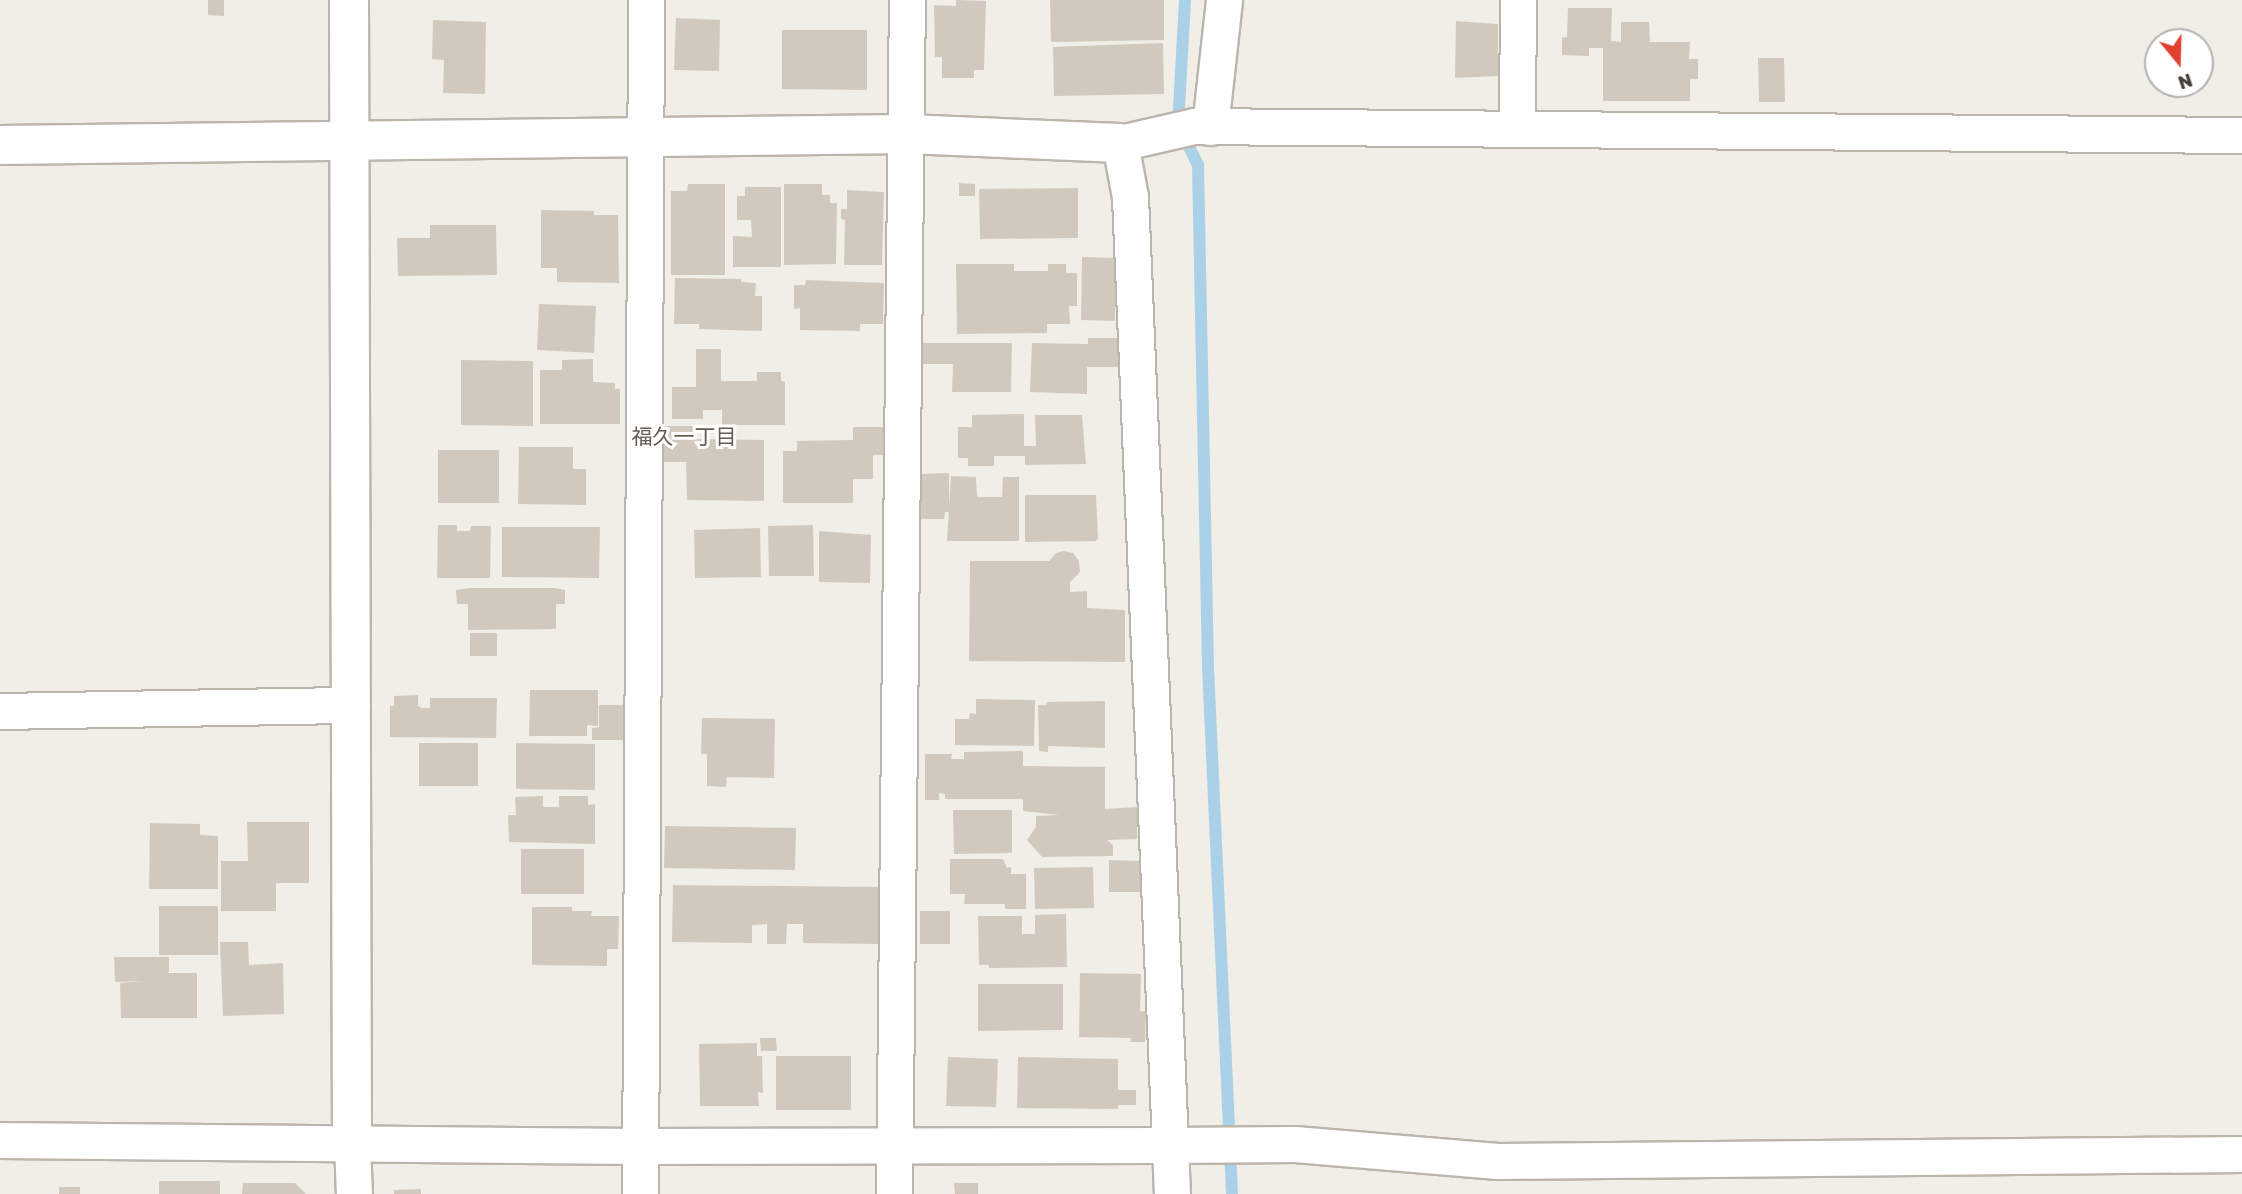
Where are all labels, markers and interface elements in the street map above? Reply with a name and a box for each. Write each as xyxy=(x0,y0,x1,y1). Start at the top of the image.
north arrow xyxy=(2144,28,2214,98)
text: N xyxy=(2175,68,2196,95)
district label: 福久一丁目 xyxy=(632,424,736,450)

